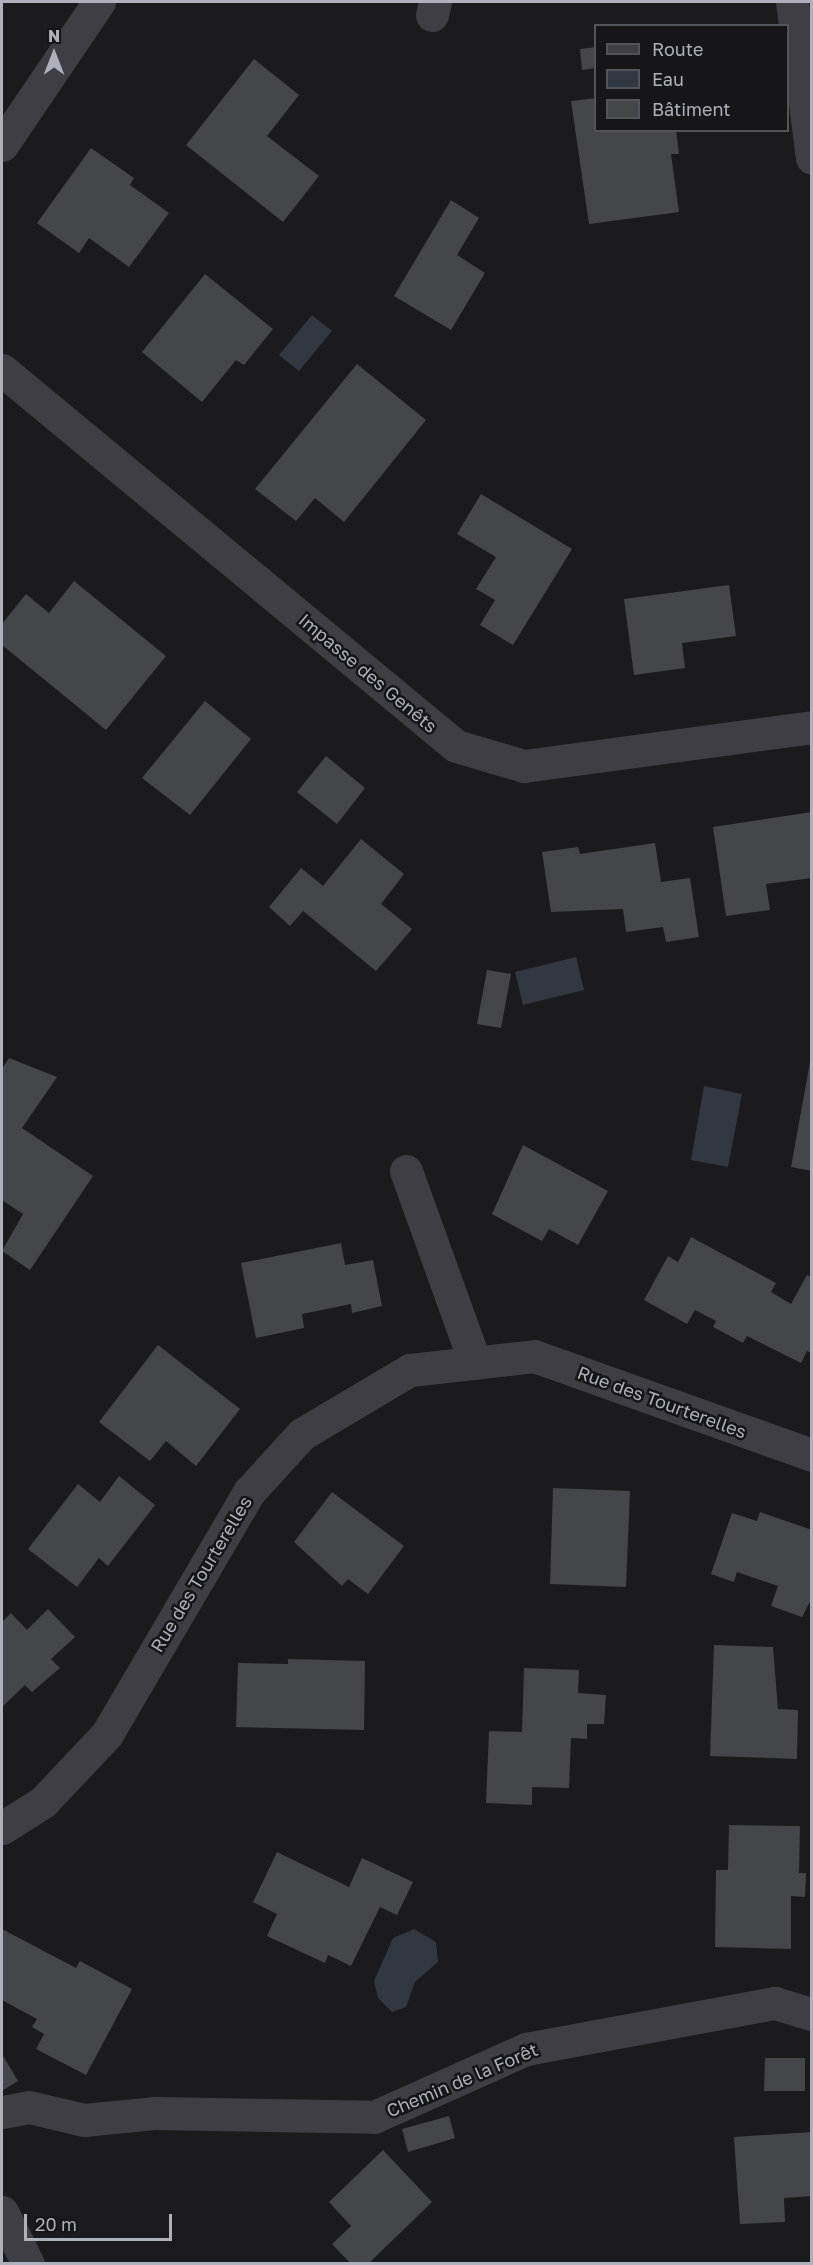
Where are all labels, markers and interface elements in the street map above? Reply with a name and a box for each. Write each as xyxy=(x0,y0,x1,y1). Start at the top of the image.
north arrow xyxy=(24,24,84,84)
legend xyxy=(594,24,789,132)
text: N xyxy=(48,26,60,46)
text: Route xyxy=(652,38,703,60)
text: Eau xyxy=(652,68,684,90)
text: Bâtiment xyxy=(652,98,731,120)
street label: Impasse des Genêts xyxy=(294,609,442,737)
street label: Rue des Tourterelles xyxy=(575,1361,749,1443)
street label: Rue des Tourterelles xyxy=(146,1492,256,1656)
street label: Chemin de la Forêt xyxy=(383,2038,541,2122)
scale bar xyxy=(27,2202,176,2240)
text: 20 m xyxy=(35,2213,77,2235)

